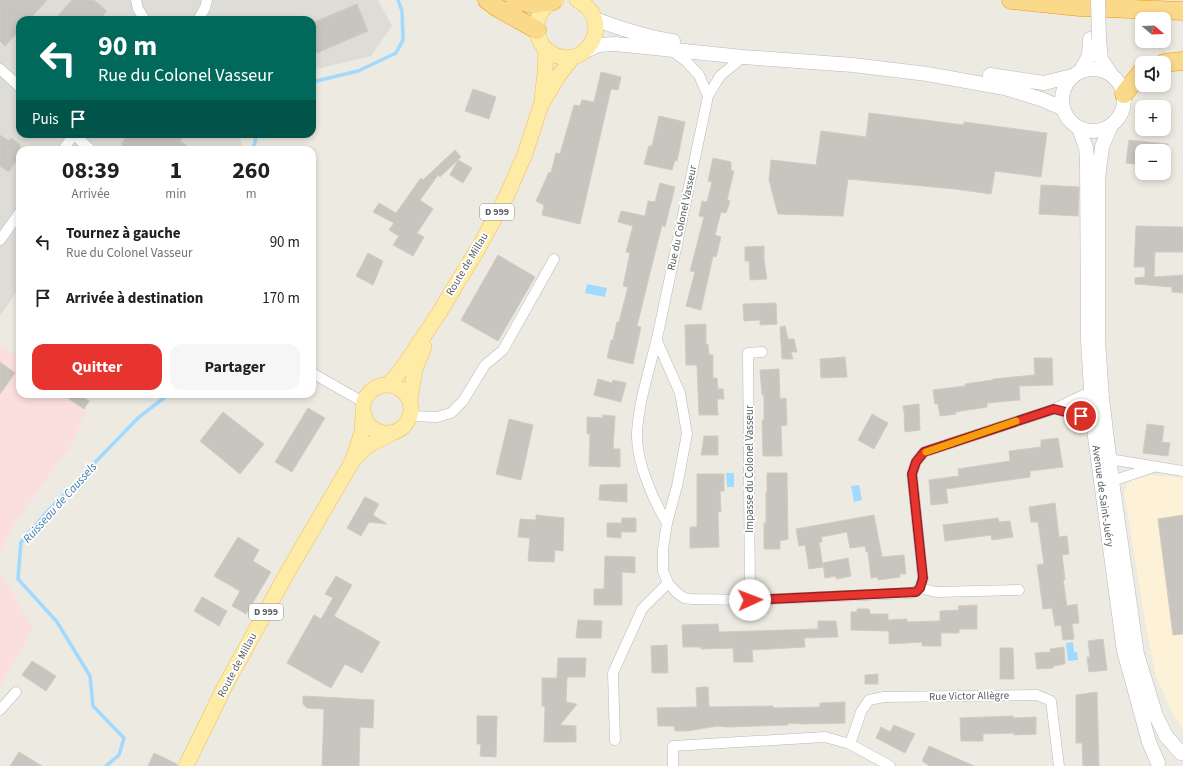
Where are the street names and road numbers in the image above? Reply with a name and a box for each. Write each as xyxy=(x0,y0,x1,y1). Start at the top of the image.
street label: Rue du Colonel Vasseur xyxy=(664,164,701,272)
road number: D 999 xyxy=(480,204,514,220)
street label: Route de Millau xyxy=(442,230,492,298)
street label: Impasse du Colonel Vasseur xyxy=(742,405,757,533)
street label: Avenue de Saint-Juéry xyxy=(1088,444,1118,548)
road number: D 999 xyxy=(249,604,283,620)
street label: Route de Millau xyxy=(214,630,260,700)
street label: Rue Victor Allègre xyxy=(929,688,1010,704)

